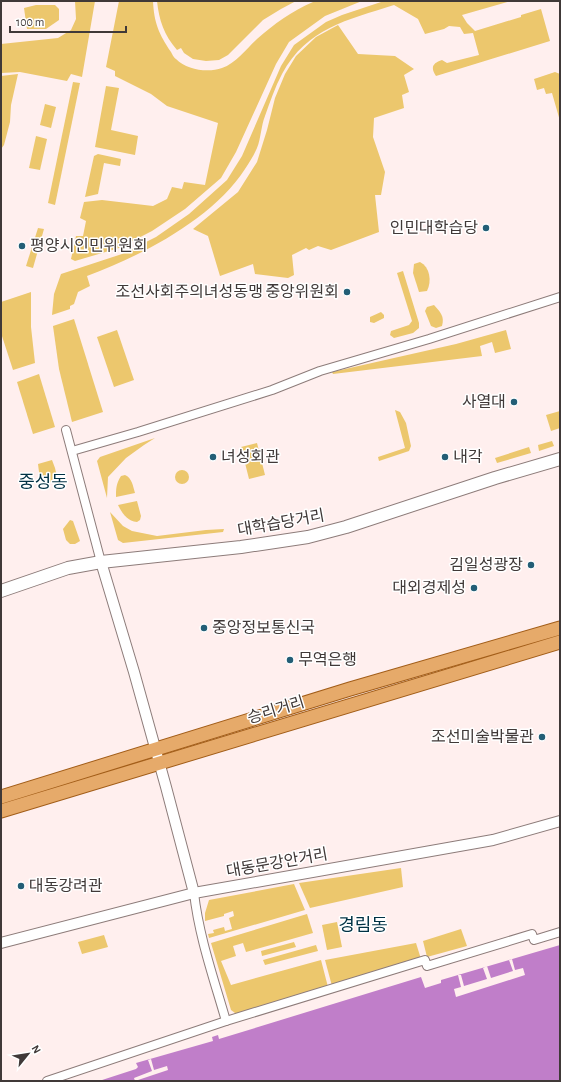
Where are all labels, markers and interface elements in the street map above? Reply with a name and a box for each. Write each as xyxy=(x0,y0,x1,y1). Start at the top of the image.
scale bar xyxy=(10,8,126,34)
text: 100 m xyxy=(16,16,44,28)
place label: 인민대학습당 xyxy=(390,219,478,236)
marker: 인민대학습당 xyxy=(481,223,491,233)
place label: 평양시인민위원회 xyxy=(30,238,148,254)
marker: 평양시인민위원회 xyxy=(17,241,27,251)
place label: 조선사회주의녀성동맹 중앙위원회 xyxy=(116,284,339,300)
marker: 조선사회주의녀성동맹 중앙위원회 xyxy=(342,287,352,297)
place label: 사열대 xyxy=(462,394,506,410)
marker: 사열대 xyxy=(509,397,519,407)
place label: 녀성회관 xyxy=(221,449,280,465)
place label: 내각 xyxy=(453,449,483,465)
marker: 녀성회관 xyxy=(208,452,218,462)
marker: 내각 xyxy=(440,452,450,462)
district label: 중성동 xyxy=(18,473,68,492)
street label: 대학습당거리 xyxy=(236,506,326,539)
place label: 김일성광장 xyxy=(449,557,523,573)
marker: 김일성광장 xyxy=(526,560,536,570)
place label: 대외경제성 xyxy=(392,580,466,596)
marker: 대외경제성 xyxy=(469,583,479,593)
place label: 중앙정보통신국 xyxy=(212,620,315,636)
marker: 중앙정보통신국 xyxy=(199,623,209,633)
place label: 무역은행 xyxy=(298,652,357,668)
marker: 무역은행 xyxy=(285,655,295,665)
street label: 승리거리 xyxy=(246,694,306,726)
place label: 조선미술박물관 xyxy=(431,729,534,745)
marker: 조선미술박물관 xyxy=(537,732,547,742)
street label: 대동문강안거리 xyxy=(225,846,329,880)
place label: 대동강려관 xyxy=(29,878,103,894)
marker: 대동강려관 xyxy=(16,881,26,891)
district label: 경림동 xyxy=(338,916,388,935)
north arrow xyxy=(8,1034,48,1074)
text: N xyxy=(30,1043,43,1055)

